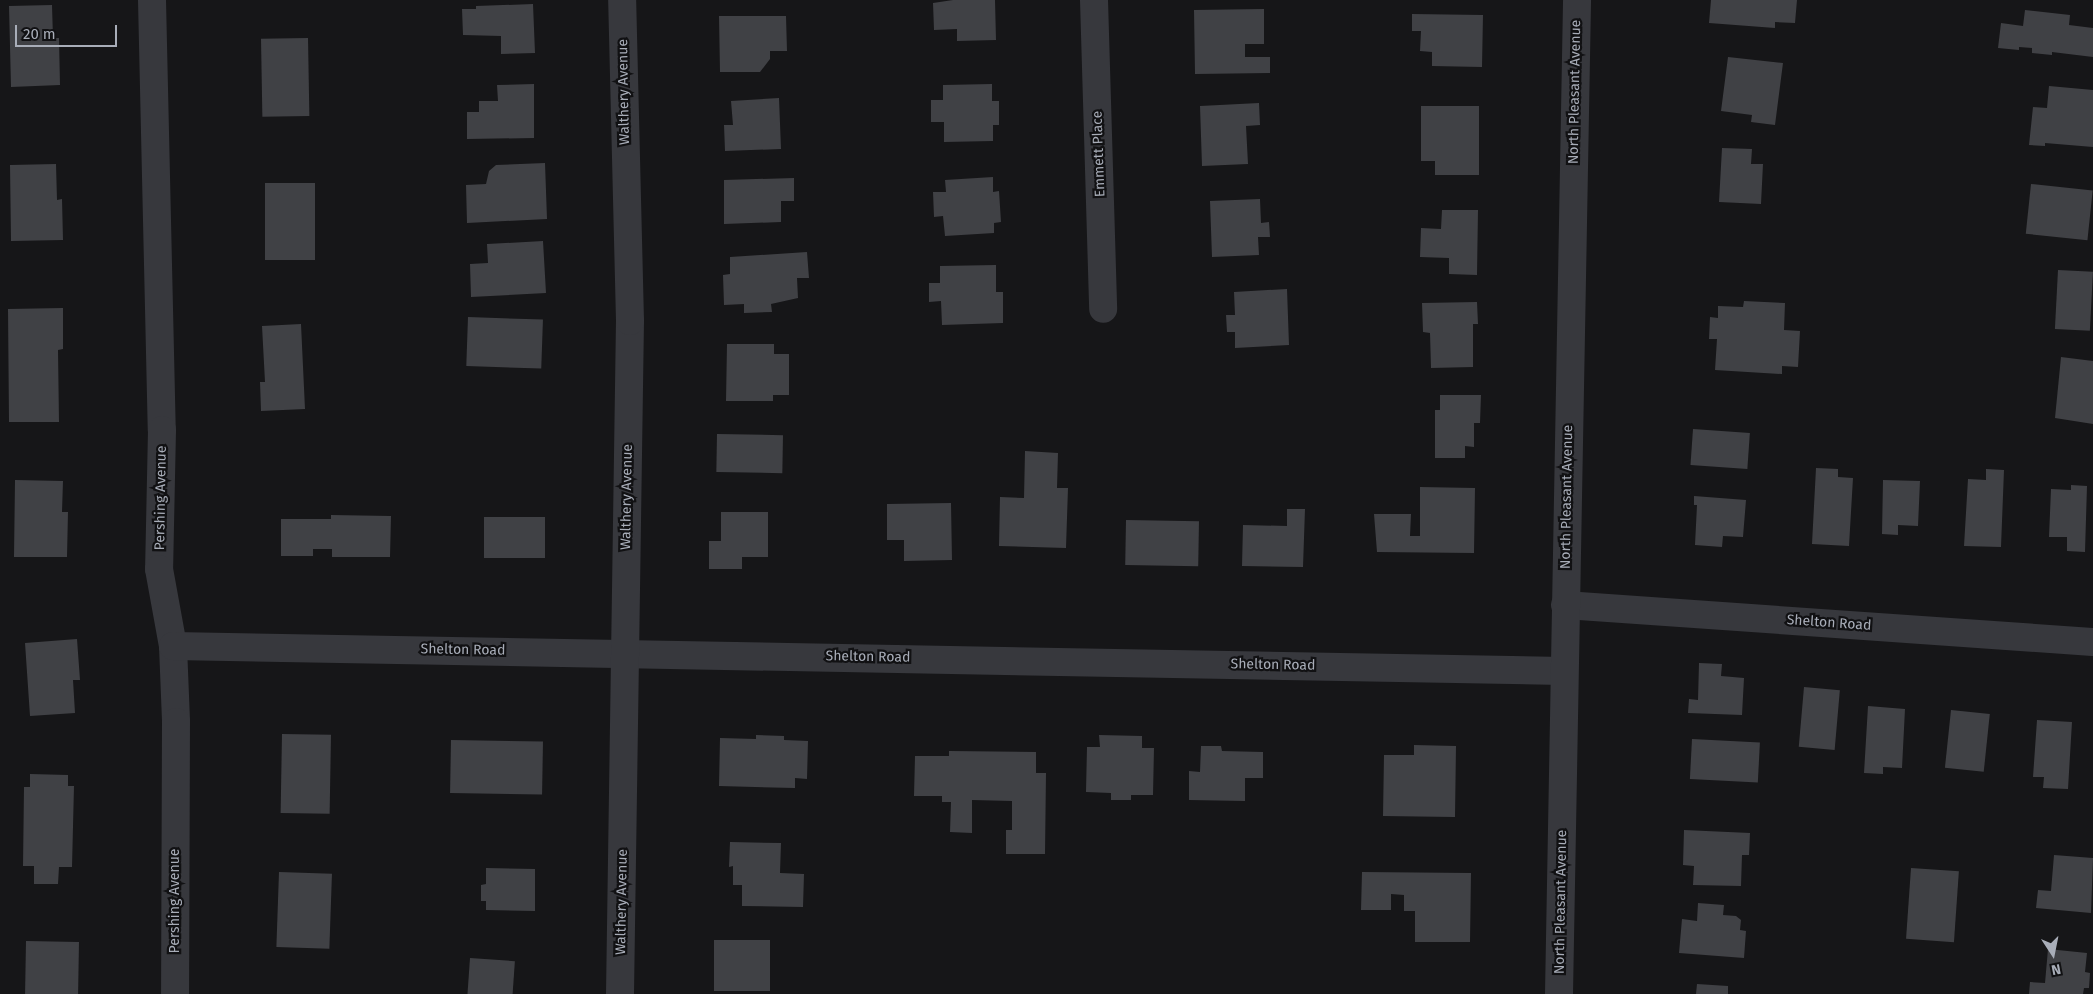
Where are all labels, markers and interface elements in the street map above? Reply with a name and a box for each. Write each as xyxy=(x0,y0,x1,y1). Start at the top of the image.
scale bar xyxy=(18,15,120,47)
street label: North Pleasant Avenue xyxy=(1565,20,1585,164)
text: 20 m xyxy=(23,25,56,43)
street label: Walthery Avenue xyxy=(615,39,633,145)
street label: Emmett Place xyxy=(1089,110,1109,198)
street label: North Pleasant Avenue xyxy=(1557,425,1577,569)
street label: Walthery Avenue xyxy=(618,444,636,550)
street label: Pershing Avenue xyxy=(152,445,170,551)
street label: Shelton Road xyxy=(1786,612,1872,634)
street label: Shelton Road xyxy=(420,641,506,659)
street label: Shelton Road xyxy=(825,648,911,666)
street label: Shelton Road xyxy=(1230,656,1316,674)
street label: North Pleasant Avenue xyxy=(1551,830,1571,974)
street label: Pershing Avenue xyxy=(167,849,183,953)
street label: Walthery Avenue xyxy=(613,849,631,955)
north arrow xyxy=(2028,929,2078,979)
text: N xyxy=(2050,960,2062,978)

